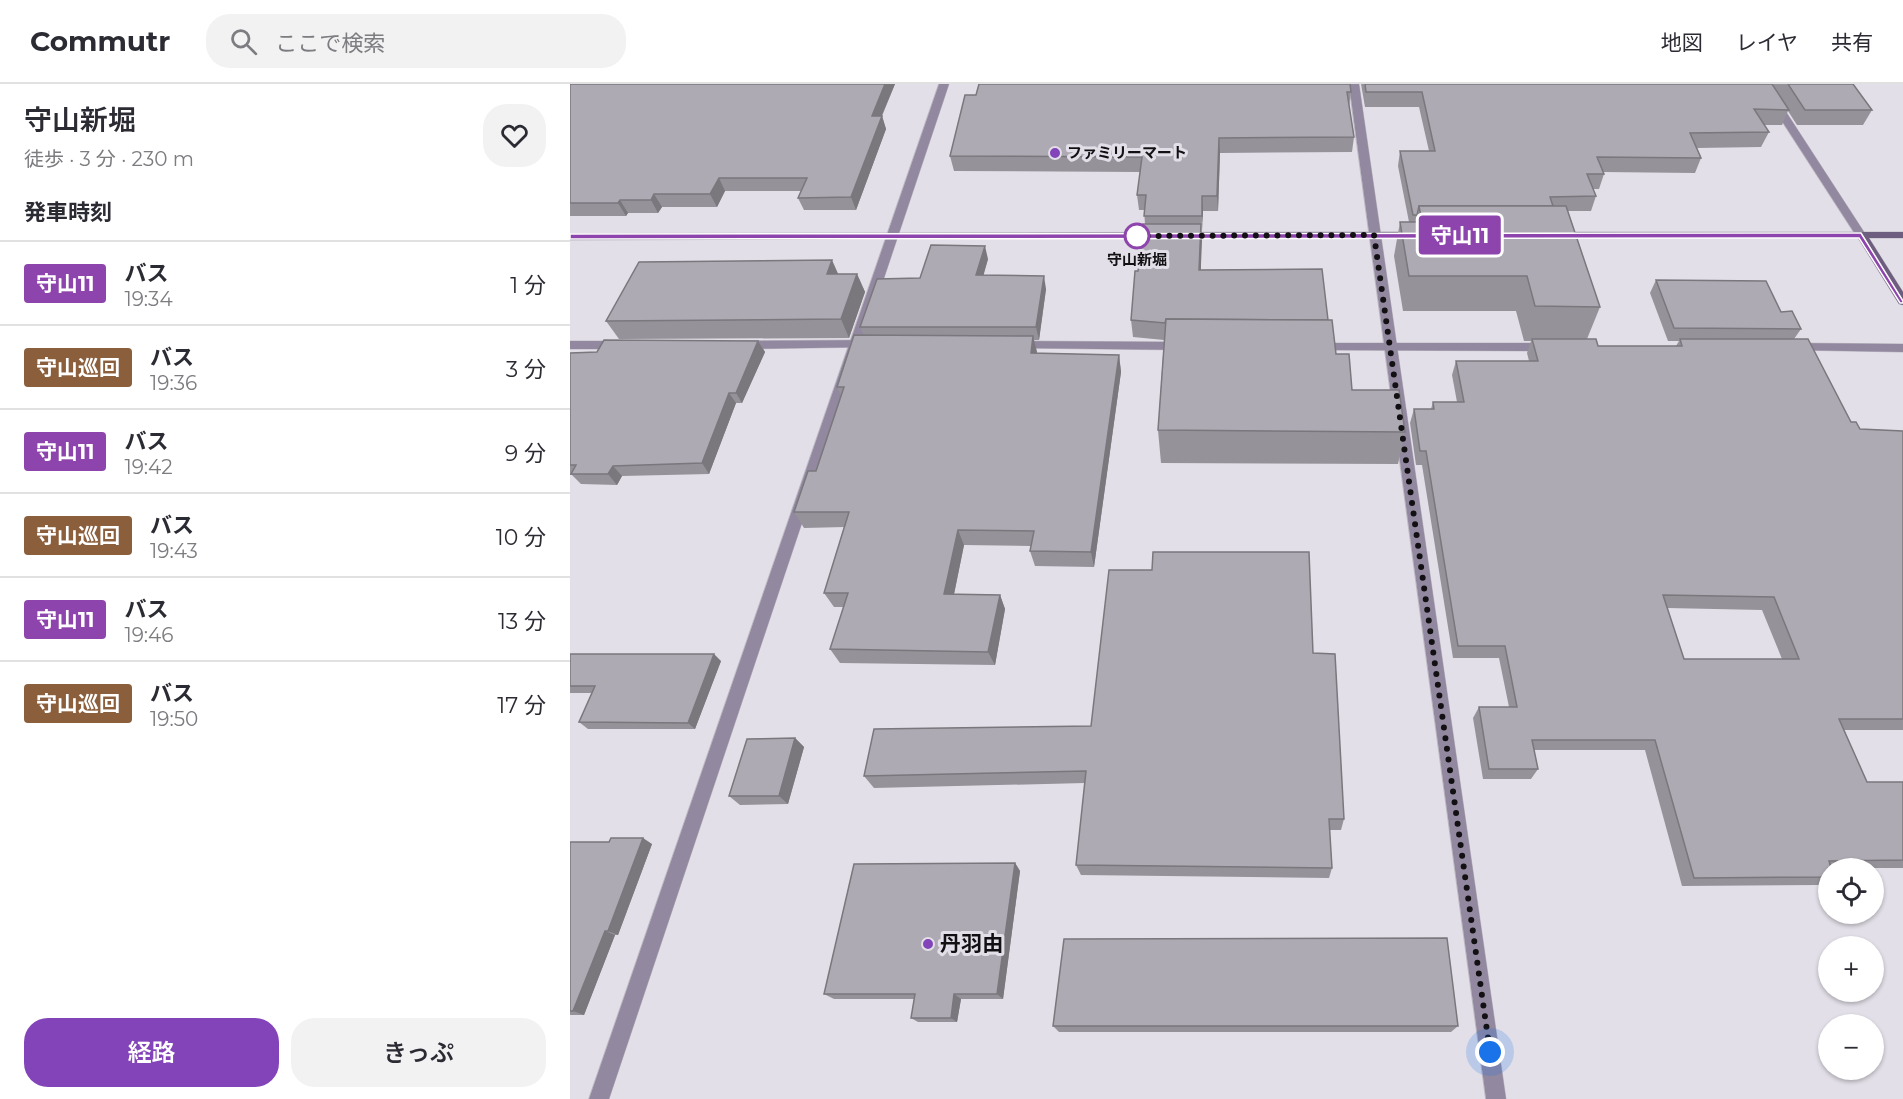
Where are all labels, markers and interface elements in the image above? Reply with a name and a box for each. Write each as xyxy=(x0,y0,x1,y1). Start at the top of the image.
search box xyxy=(206,14,626,68)
text: Commutr xyxy=(30,24,170,58)
icon: search xyxy=(227,25,260,58)
text: ここで検索 xyxy=(275,30,385,57)
text: 地図 xyxy=(1661,30,1703,55)
text: レイヤ xyxy=(1736,30,1798,55)
text: 共有 xyxy=(1831,30,1873,55)
text: 守山新堀 xyxy=(24,103,136,137)
button: heart xyxy=(483,104,546,167)
place label: ファミリーマート xyxy=(1067,143,1187,162)
marker: ファミリーマート xyxy=(1048,146,1062,160)
text: 徒歩 · 3 分 · 230 m xyxy=(24,147,194,171)
text: 発車時刻 xyxy=(24,199,112,226)
line badge: 守山11 xyxy=(1418,216,1502,254)
marker: 守山新堀 xyxy=(1124,223,1150,249)
text: 守山11 xyxy=(1431,223,1489,248)
place label: 守山新堀 xyxy=(1107,250,1167,269)
text: バス xyxy=(124,260,168,287)
text: 守山11 xyxy=(36,271,94,296)
text: 1 分 xyxy=(510,272,546,299)
text: 19:34 xyxy=(124,287,173,311)
text: バス xyxy=(150,344,194,371)
text: 守山巡回 xyxy=(36,355,120,380)
text: 3 分 xyxy=(506,356,546,383)
text: 19:36 xyxy=(150,371,197,395)
text: バス xyxy=(124,428,168,455)
text: 守山11 xyxy=(36,439,94,464)
text: 9 分 xyxy=(505,440,546,467)
text: 19:42 xyxy=(124,455,173,479)
text: バス xyxy=(150,512,194,539)
text: 守山巡回 xyxy=(36,523,120,548)
text: 10 分 xyxy=(496,524,546,551)
text: 19:43 xyxy=(150,539,198,563)
text: バス xyxy=(124,596,168,623)
text: 守山11 xyxy=(36,607,94,632)
text: 13 分 xyxy=(498,608,546,635)
text: 19:46 xyxy=(124,623,174,647)
text: バス xyxy=(150,680,194,707)
text: 守山巡回 xyxy=(36,691,120,716)
text: 17 分 xyxy=(497,692,546,719)
text: 19:50 xyxy=(150,707,198,731)
map controls xyxy=(1818,858,1884,1080)
button: locate xyxy=(1818,858,1884,924)
place label: 丹羽由 xyxy=(940,931,1003,956)
button: + xyxy=(1818,936,1884,1002)
marker: 丹羽由 xyxy=(921,937,935,951)
button: − xyxy=(1818,1014,1884,1080)
button: 経路 xyxy=(24,1018,279,1087)
button: きっぷ xyxy=(291,1018,546,1087)
your location xyxy=(1475,1037,1505,1067)

